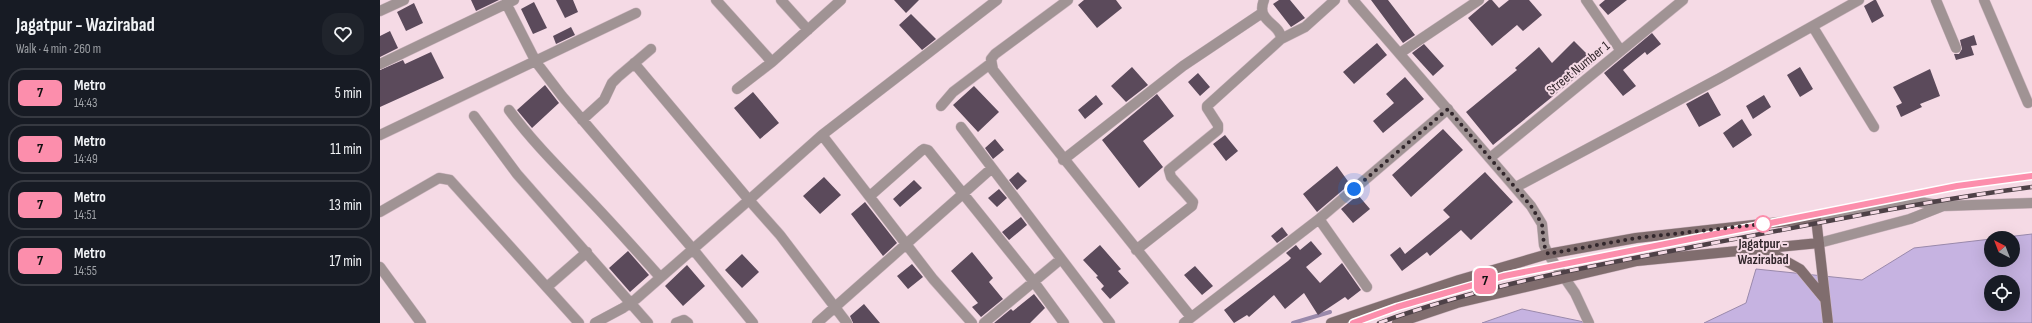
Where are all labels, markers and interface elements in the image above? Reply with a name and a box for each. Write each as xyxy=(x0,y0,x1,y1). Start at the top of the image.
button: heart xyxy=(322,13,364,55)
text: Jagatpur - Wazirabad xyxy=(16,14,155,37)
street label: Street Number 1 xyxy=(1543,37,1613,99)
text: Walk · 4 min · 260 m xyxy=(16,41,101,57)
text: Metro xyxy=(74,76,106,95)
text: 7 xyxy=(37,84,43,101)
text: 5 min xyxy=(335,84,362,103)
text: 14:43 xyxy=(74,95,97,111)
text: Metro xyxy=(74,132,106,151)
text: 7 xyxy=(37,140,43,157)
text: 11 min xyxy=(330,140,362,159)
text: 14:49 xyxy=(74,151,98,167)
your location xyxy=(1344,179,1364,199)
text: Metro xyxy=(74,188,106,207)
text: 7 xyxy=(37,196,43,213)
text: 13 min xyxy=(329,196,362,215)
text: 14:51 xyxy=(74,207,96,223)
marker: Jagatpur - Wazirabad xyxy=(1754,215,1772,233)
north arrow xyxy=(1984,231,2020,267)
map controls xyxy=(1984,231,2020,311)
place label: Jagatpur - Wazirabad xyxy=(1737,235,1789,268)
text: Metro xyxy=(74,244,106,263)
text: 7 xyxy=(37,252,43,269)
text: 17 min xyxy=(330,252,362,271)
text: 14:55 xyxy=(74,263,97,279)
line badge: 7 xyxy=(1472,268,1498,294)
text: 7 xyxy=(1482,272,1488,289)
button: locate xyxy=(1984,275,2020,311)

